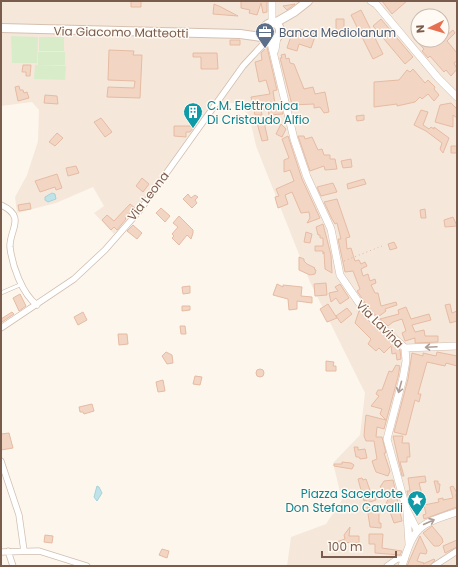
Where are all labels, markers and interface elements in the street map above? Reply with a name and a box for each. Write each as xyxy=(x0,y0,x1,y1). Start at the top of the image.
north arrow xyxy=(410,8,450,48)
office icon: Banca Mediolanum xyxy=(254,21,276,49)
street label: Via Giacomo Matteotti xyxy=(53,22,189,42)
place label: Banca Mediolanum xyxy=(279,24,396,41)
text: N xyxy=(412,24,428,34)
place label: C.M. Elettronica Di Cristaudo Alfio xyxy=(207,97,310,128)
building icon: C.M. Elettronica Di Cristaudo Alfio xyxy=(182,101,204,129)
street label: Via Leona xyxy=(123,168,173,224)
street label: Via Lavina xyxy=(352,296,408,352)
one-way arrow xyxy=(425,343,438,351)
one-way arrow xyxy=(396,380,404,393)
place label: Piazza Sacerdote Don Stefano Cavalli xyxy=(285,485,403,516)
place icon: Piazza Sacerdote Don Stefano Cavalli xyxy=(406,489,428,517)
one-way arrow xyxy=(422,518,434,526)
scale bar xyxy=(322,533,396,559)
text: 100 m xyxy=(328,538,362,555)

